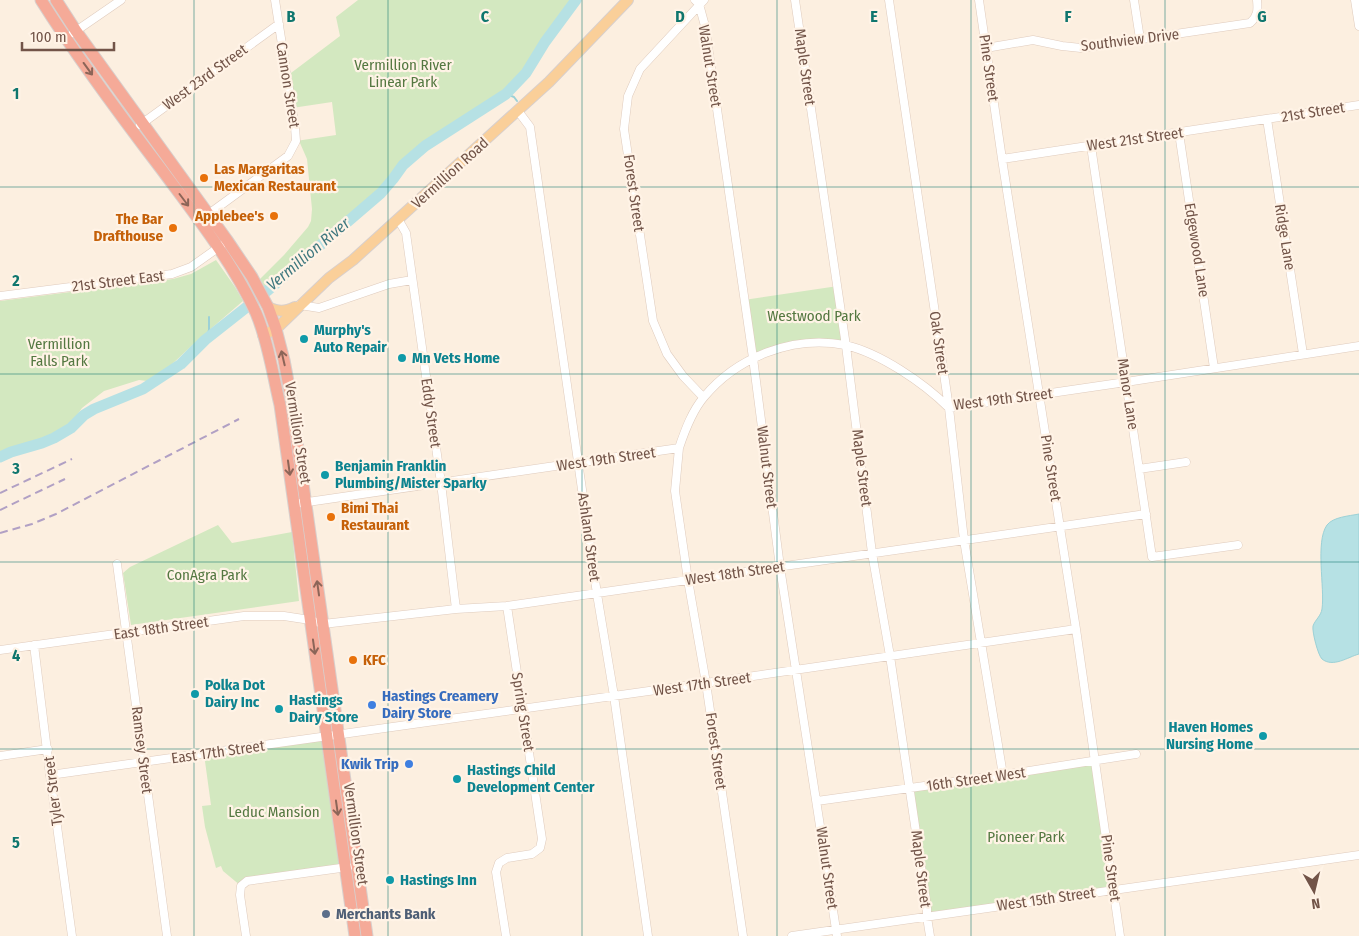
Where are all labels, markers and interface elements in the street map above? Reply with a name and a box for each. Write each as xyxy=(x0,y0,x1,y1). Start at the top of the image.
text: B xyxy=(287,7,296,26)
text: C xyxy=(481,7,490,26)
text: D xyxy=(675,7,685,26)
text: E xyxy=(870,7,878,26)
text: F xyxy=(1064,7,1072,26)
text: G xyxy=(1257,7,1267,26)
scale bar xyxy=(22,20,115,52)
street label: Walnut Street xyxy=(695,24,725,108)
street label: Southview Drive xyxy=(1080,25,1180,55)
street label: Maple Street xyxy=(791,27,819,107)
text: 100 m xyxy=(30,28,67,46)
street label: Pine Street xyxy=(975,33,1003,103)
street label: West 23rd Street xyxy=(159,40,251,114)
street label: Cannon Street xyxy=(272,41,304,129)
park label: Vermillion River Linear Park xyxy=(354,56,452,91)
one-way arrow xyxy=(83,62,93,76)
text: 1 xyxy=(13,84,19,103)
street label: 21st Street xyxy=(1280,98,1346,126)
street label: West 21st Street xyxy=(1086,123,1184,155)
street label: Vermillion Road xyxy=(408,134,492,212)
street label: Forest Street xyxy=(620,153,648,233)
place label: Las Margaritas Mexican Restaurant xyxy=(214,160,337,195)
marker: Las Margaritas Mexican Restaurant xyxy=(198,172,210,184)
one-way arrow xyxy=(179,193,190,206)
street label: Edgewood Lane xyxy=(1181,201,1213,299)
street label: Ridge Lane xyxy=(1271,203,1299,271)
place label: Applebee's xyxy=(194,207,264,225)
place label: The Bar Drafthouse xyxy=(94,210,164,245)
marker: Applebee's xyxy=(268,210,280,222)
water label: Vermillion River xyxy=(263,213,354,294)
marker: The Bar Drafthouse xyxy=(167,222,179,234)
street label: 21st Street East xyxy=(71,266,165,296)
text: 2 xyxy=(11,271,20,290)
park label: Westwood Park xyxy=(767,307,861,325)
street label: Oak Street xyxy=(926,310,952,376)
place label: Murphy's Auto Repair xyxy=(313,321,387,356)
marker: Murphy's Auto Repair xyxy=(298,333,310,345)
park label: Vermillion Falls Park xyxy=(28,335,90,370)
place label: Mn Vets Home xyxy=(412,349,500,367)
one-way arrow xyxy=(278,350,287,366)
marker: Mn Vets Home xyxy=(396,352,408,364)
street label: Manor Lane xyxy=(1113,357,1143,431)
street label: Eddy Street xyxy=(417,377,445,449)
street label: Vermillion Street xyxy=(281,381,315,485)
street label: West 19th Street xyxy=(952,384,1054,414)
street label: Walnut Street xyxy=(753,425,781,509)
street label: Maple Street xyxy=(848,428,876,508)
street label: Pine Street xyxy=(1037,433,1065,503)
street label: West 19th Street xyxy=(555,443,657,475)
place label: Benjamin Franklin Plumbing/Mister Sparky xyxy=(335,457,488,492)
text: 3 xyxy=(11,459,20,478)
one-way arrow xyxy=(284,460,294,476)
marker: Benjamin Franklin Plumbing/Mister Sparky xyxy=(319,469,331,481)
street label: Ashland Street xyxy=(574,491,604,583)
place label: Bimi Thai Restaurant xyxy=(341,499,410,534)
marker: Bimi Thai Restaurant xyxy=(325,511,337,523)
street label: West 18th Street xyxy=(684,557,786,589)
park label: ConAgra Park xyxy=(167,566,247,584)
one-way arrow xyxy=(312,580,322,596)
street label: East 18th Street xyxy=(112,612,210,644)
one-way arrow xyxy=(309,638,319,654)
text: 4 xyxy=(12,646,20,665)
place label: KFC xyxy=(363,651,386,669)
marker: KFC xyxy=(347,654,359,666)
street label: West 17th Street xyxy=(652,668,752,700)
street label: Spring Street xyxy=(508,671,538,753)
place label: Polka Dot Dairy Inc xyxy=(205,676,266,711)
place label: Hastings Creamery Dairy Store xyxy=(382,687,499,722)
marker: Polka Dot Dairy Inc xyxy=(189,688,201,700)
place label: Hastings Dairy Store xyxy=(289,691,359,726)
marker: Hastings Creamery Dairy Store xyxy=(366,699,378,711)
marker: Hastings Dairy Store xyxy=(273,703,285,715)
street label: Ramsey Street xyxy=(128,705,156,795)
street label: Forest Street xyxy=(702,711,730,791)
place label: Haven Homes Nursing Home xyxy=(1166,718,1253,753)
marker: Haven Homes Nursing Home xyxy=(1257,730,1269,742)
street label: East 17th Street xyxy=(170,737,266,767)
street label: Tyler Street xyxy=(40,755,66,827)
place label: Kwik Trip xyxy=(341,755,399,773)
marker: Kwik Trip xyxy=(403,758,415,770)
place label: Hastings Child Development Center xyxy=(467,761,595,796)
street label: 16th Street West xyxy=(925,763,1027,795)
marker: Hastings Child Development Center xyxy=(451,773,463,785)
street label: Vermillion Street xyxy=(340,782,372,886)
one-way arrow xyxy=(332,799,342,815)
park label: Leduc Mansion xyxy=(228,803,320,821)
street label: Walnut Street xyxy=(812,826,842,910)
park label: Pioneer Park xyxy=(987,828,1065,846)
street label: Maple Street xyxy=(907,829,935,909)
text: 5 xyxy=(12,833,20,852)
street label: Pine Street xyxy=(1097,833,1125,903)
north arrow xyxy=(1289,866,1339,916)
place label: Hastings Inn xyxy=(400,871,477,889)
marker: Hastings Inn xyxy=(384,874,396,886)
street label: West 15th Street xyxy=(996,883,1096,915)
text: N xyxy=(1310,894,1321,912)
place label: Merchants Bank xyxy=(336,905,436,923)
marker: Merchants Bank xyxy=(320,908,332,920)

